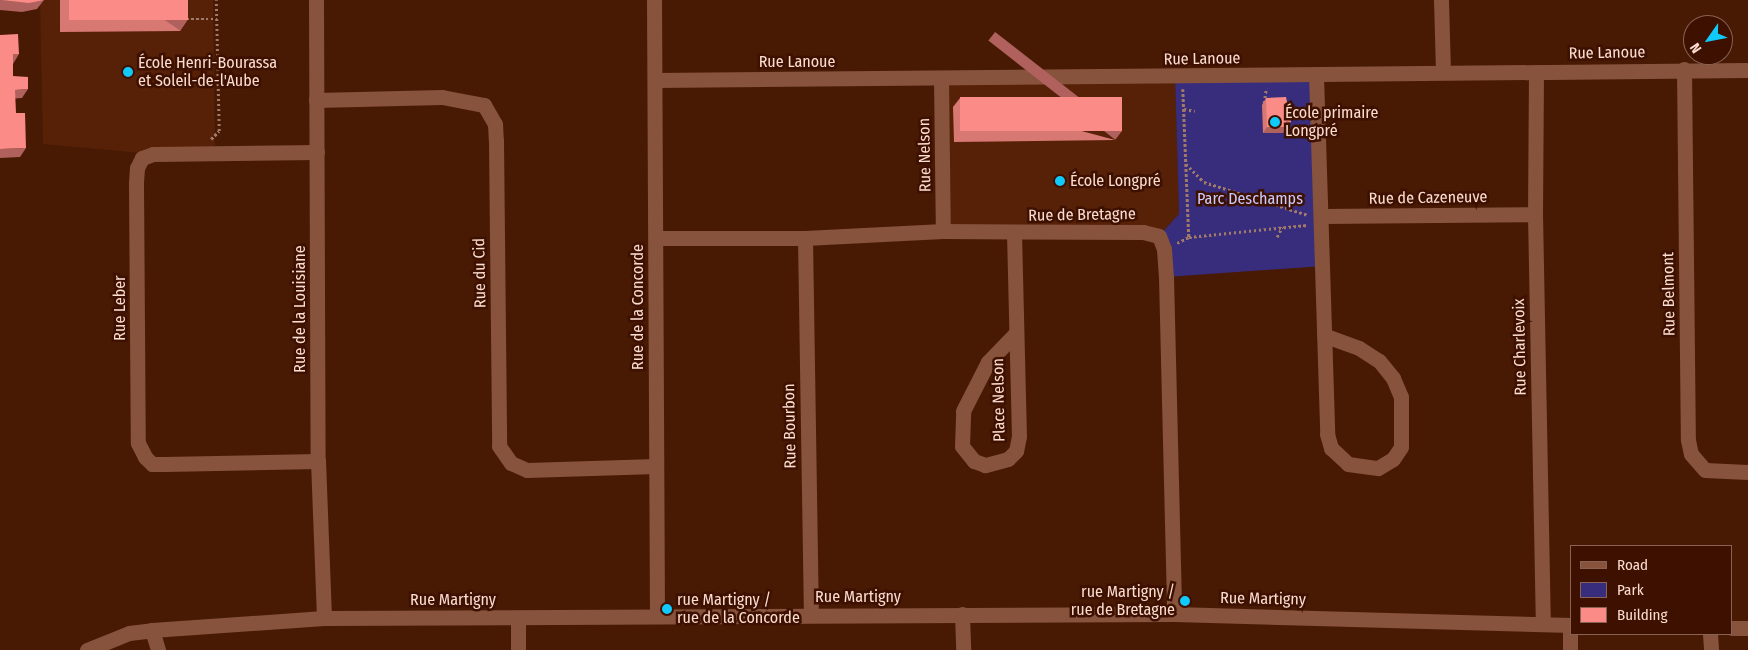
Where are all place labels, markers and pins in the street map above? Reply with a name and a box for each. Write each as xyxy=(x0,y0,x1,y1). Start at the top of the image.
place label: École Henri-Bourassa et Soleil-de-l'Aube xyxy=(138,53,277,91)
marker: École Henri-Bourassa et Soleil-de-l'Aube xyxy=(122,66,134,78)
place label: École primaire Longpré xyxy=(1285,103,1378,141)
marker: École primaire Longpré xyxy=(1269,116,1281,128)
place label: École Longpré xyxy=(1070,171,1161,191)
marker: École Longpré xyxy=(1054,175,1066,187)
place label: rue Martigny / rue de Bretagne xyxy=(1071,582,1175,620)
place label: rue Martigny / rue de la Concorde xyxy=(677,590,800,628)
marker: rue Martigny / rue de Bretagne xyxy=(1179,595,1191,607)
marker: rue Martigny / rue de la Concorde xyxy=(661,603,673,615)

